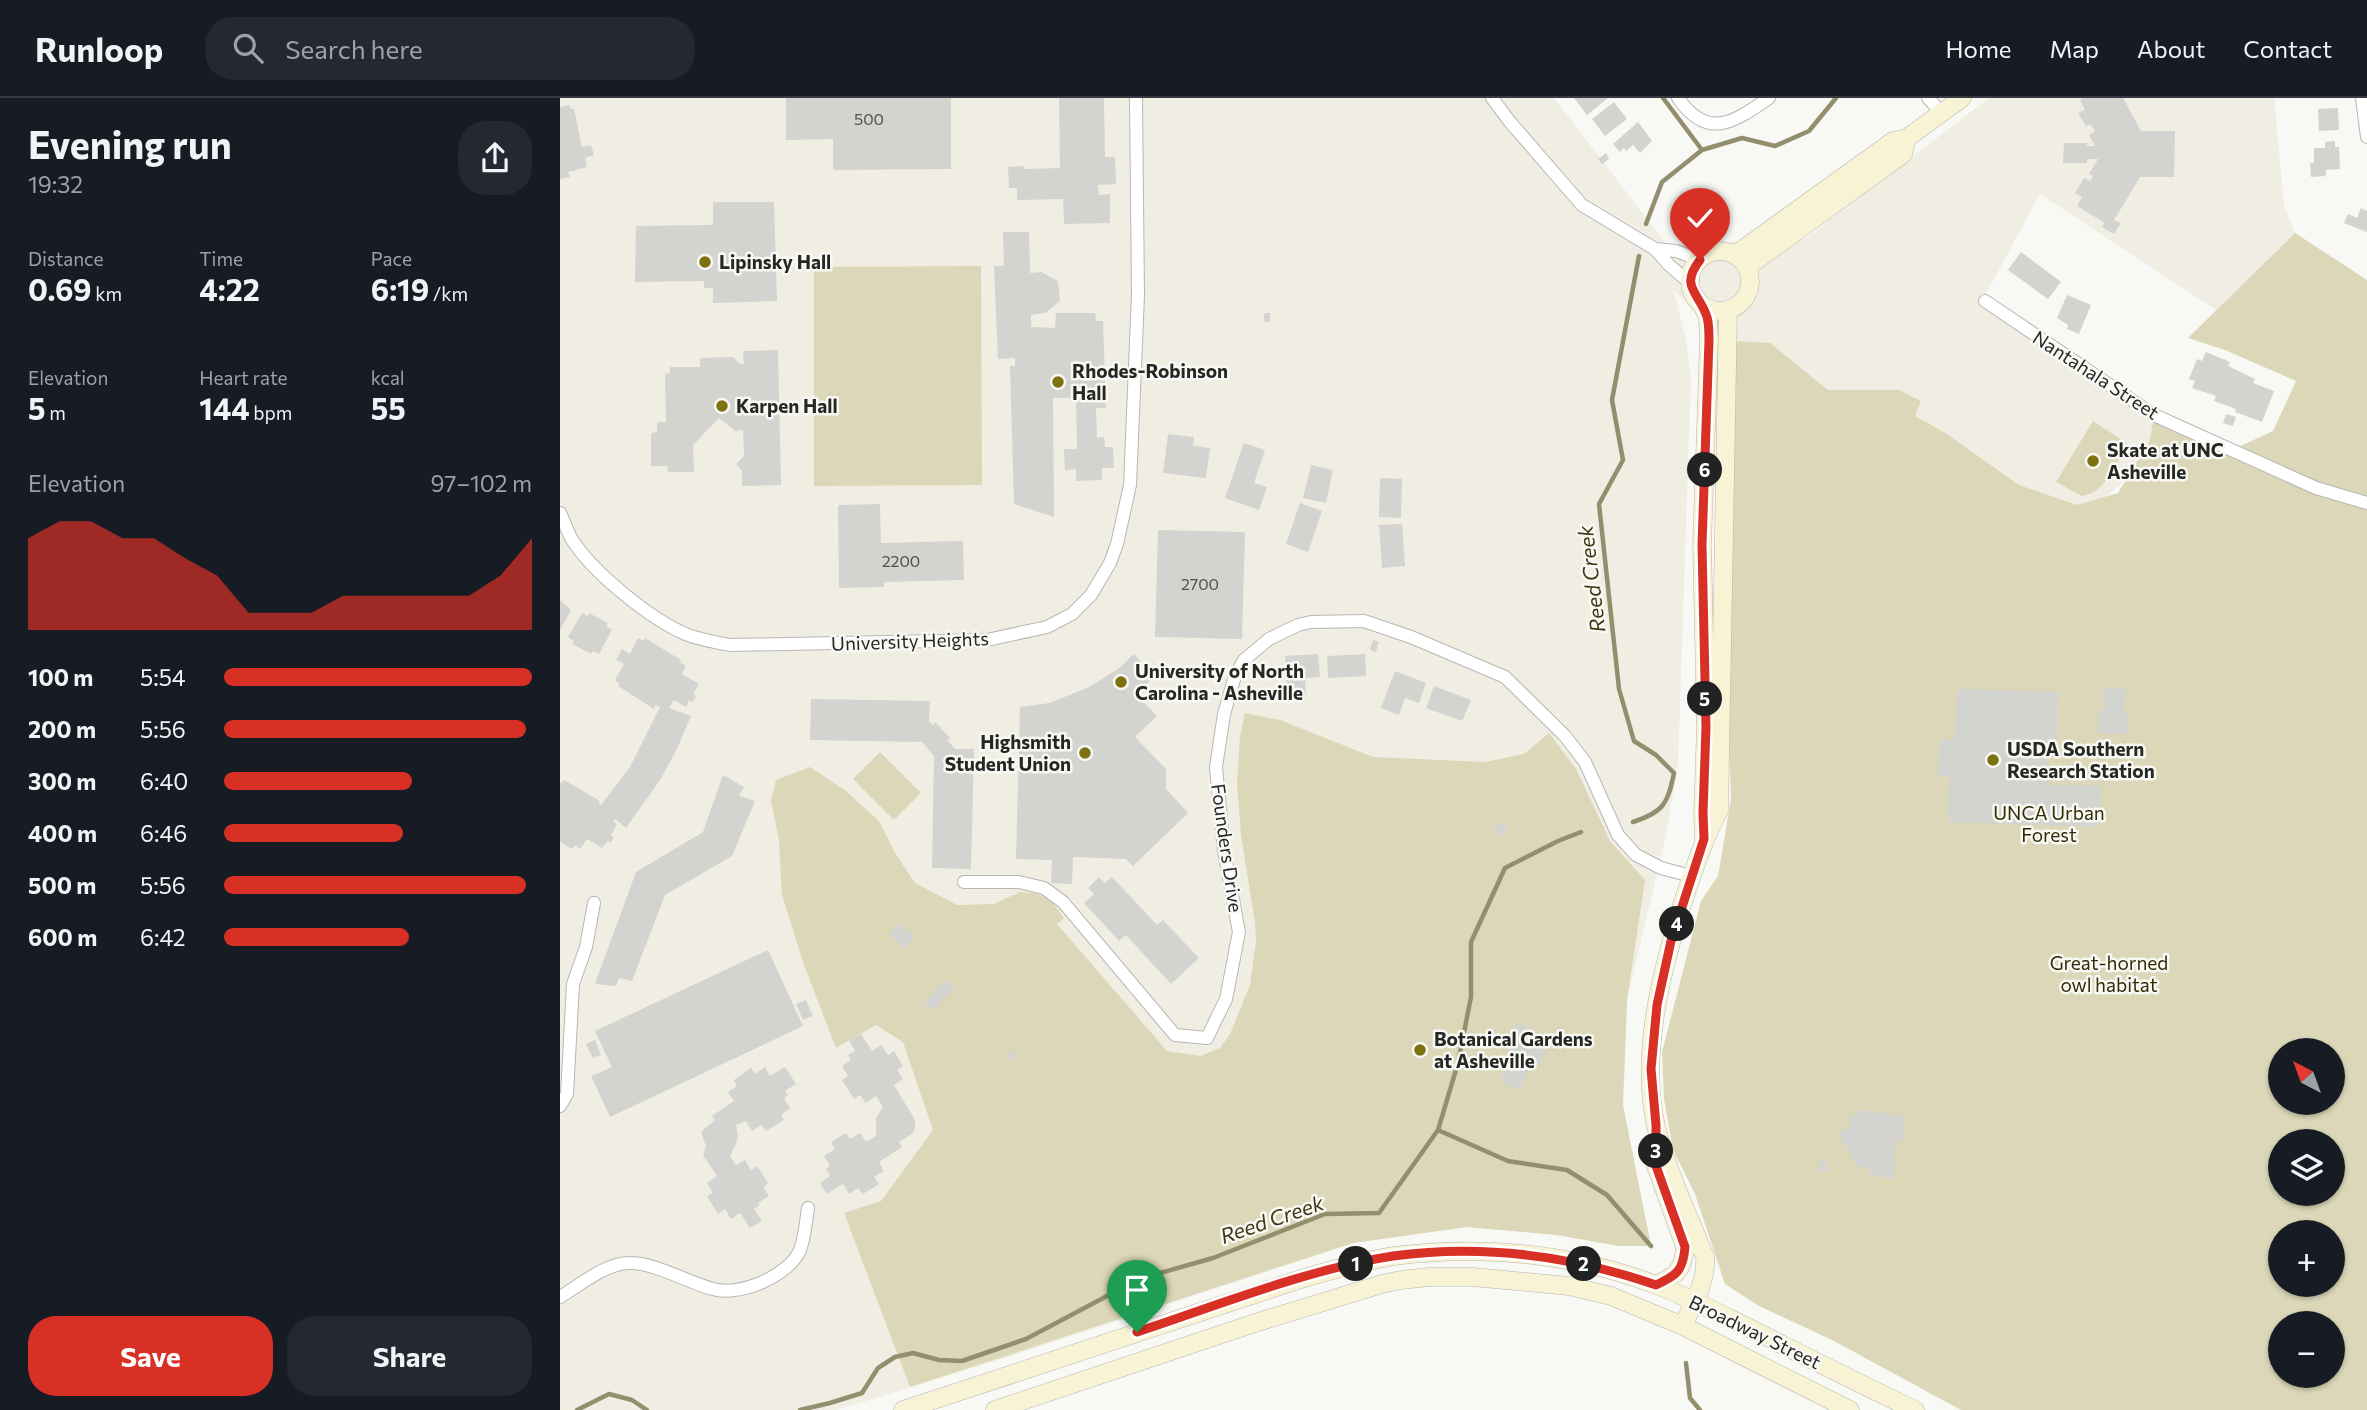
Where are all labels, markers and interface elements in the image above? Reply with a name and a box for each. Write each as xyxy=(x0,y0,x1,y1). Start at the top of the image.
search box xyxy=(205,17,695,80)
text: Runloop xyxy=(35,28,163,69)
icon: search xyxy=(229,29,267,67)
text: Search here xyxy=(285,33,423,64)
text: Home xyxy=(1946,34,2012,63)
text: Map xyxy=(2050,34,2099,63)
text: About xyxy=(2137,34,2205,63)
text: Contact xyxy=(2243,34,2332,63)
house number: 500 xyxy=(854,109,884,128)
text: Evening run xyxy=(28,120,232,167)
button: share xyxy=(458,121,532,195)
text: 19:32 xyxy=(28,170,83,198)
pin xyxy=(1670,188,1730,260)
icon: check xyxy=(1681,199,1719,237)
text: Distance xyxy=(28,247,104,270)
text: Time xyxy=(199,247,243,270)
text: Pace xyxy=(371,247,412,270)
place label: Lipinsky Hall xyxy=(719,250,831,273)
marker: Lipinsky Hall xyxy=(697,254,713,270)
text: 0.69 xyxy=(28,270,92,307)
text: 4:22 xyxy=(199,270,260,307)
text: 6:19 xyxy=(371,270,429,307)
text: km xyxy=(92,282,122,305)
text: /km xyxy=(429,282,468,305)
street label: Nantahala Street xyxy=(2029,325,2164,424)
place label: Rhodes-Robinson Hall xyxy=(1072,359,1228,404)
text: Elevation xyxy=(28,366,108,389)
text: Heart rate xyxy=(199,366,288,389)
text: kcal xyxy=(371,366,405,389)
marker: Rhodes-Robinson Hall xyxy=(1050,374,1066,390)
text: 5 xyxy=(28,389,46,426)
text: 144 xyxy=(199,389,250,426)
text: 55 xyxy=(371,389,406,426)
place label: Karpen Hall xyxy=(736,394,838,417)
marker: Karpen Hall xyxy=(714,398,730,414)
text: m xyxy=(46,401,66,424)
text: bpm xyxy=(250,401,292,424)
place label: Skate at UNC Asheville xyxy=(2107,438,2224,483)
pin: 6 xyxy=(1688,452,1722,488)
marker: Skate at UNC Asheville xyxy=(2085,453,2101,469)
text: 6 xyxy=(1699,458,1710,481)
text: Elevation xyxy=(28,469,125,497)
text: 97–102 m xyxy=(430,469,532,497)
water label: Reed Creek xyxy=(1571,524,1609,634)
house number: 2200 xyxy=(882,551,920,570)
house number: 2700 xyxy=(1181,574,1219,593)
street label: University Heights xyxy=(831,626,989,655)
place label: University of North Carolina - Asheville xyxy=(1135,659,1304,704)
text: 100 m xyxy=(28,663,93,691)
text: 5:54 xyxy=(140,663,186,691)
marker: University of North Carolina - Asheville xyxy=(1113,674,1129,690)
pin: 5 xyxy=(1688,682,1722,716)
text: 5 xyxy=(1699,687,1710,710)
text: 200 m xyxy=(28,715,96,743)
text: 5:56 xyxy=(140,715,186,743)
place label: Highsmith Student Union xyxy=(945,730,1071,775)
place label: USDA Southern Research Station xyxy=(2007,737,2155,782)
marker: Highsmith Student Union xyxy=(1077,745,1093,761)
marker: USDA Southern Research Station xyxy=(1985,752,2001,768)
text: 300 m xyxy=(28,767,96,795)
text: 6:40 xyxy=(140,767,188,795)
street label: Founders Drive xyxy=(1207,782,1248,914)
park label: UNCA Urban Forest xyxy=(1993,801,2105,846)
text: 400 m xyxy=(28,819,97,847)
text: 6:46 xyxy=(140,819,187,847)
text: 500 m xyxy=(28,871,96,899)
text: 5:56 xyxy=(140,871,186,899)
pin: 4 xyxy=(1660,906,1694,942)
text: 4 xyxy=(1671,912,1682,935)
text: 600 m xyxy=(28,923,97,951)
text: 6:42 xyxy=(140,923,186,951)
park label: Great-horned owl habitat xyxy=(2050,951,2168,996)
place label: Botanical Gardens at Asheville xyxy=(1434,1027,1593,1072)
north arrow xyxy=(2268,1038,2345,1115)
map controls xyxy=(2268,1038,2345,1388)
marker: Botanical Gardens at Asheville xyxy=(1412,1042,1428,1058)
button: layers xyxy=(2268,1129,2345,1206)
pin: 3 xyxy=(1638,1134,1674,1168)
text: 3 xyxy=(1650,1139,1661,1162)
water label: Reed Creek xyxy=(1217,1189,1327,1248)
button: + xyxy=(2268,1220,2345,1297)
pin: 1 xyxy=(1338,1246,1374,1282)
pin: 2 xyxy=(1566,1246,1602,1282)
text: 1 xyxy=(1351,1252,1360,1275)
text: 2 xyxy=(1578,1252,1589,1275)
pin xyxy=(1107,1260,1167,1332)
icon: arrive xyxy=(1118,1271,1156,1309)
street label: Broadway Street xyxy=(1686,1290,1825,1373)
button: − xyxy=(2268,1311,2345,1388)
button: Save xyxy=(28,1316,273,1396)
button: Share xyxy=(287,1316,532,1396)

